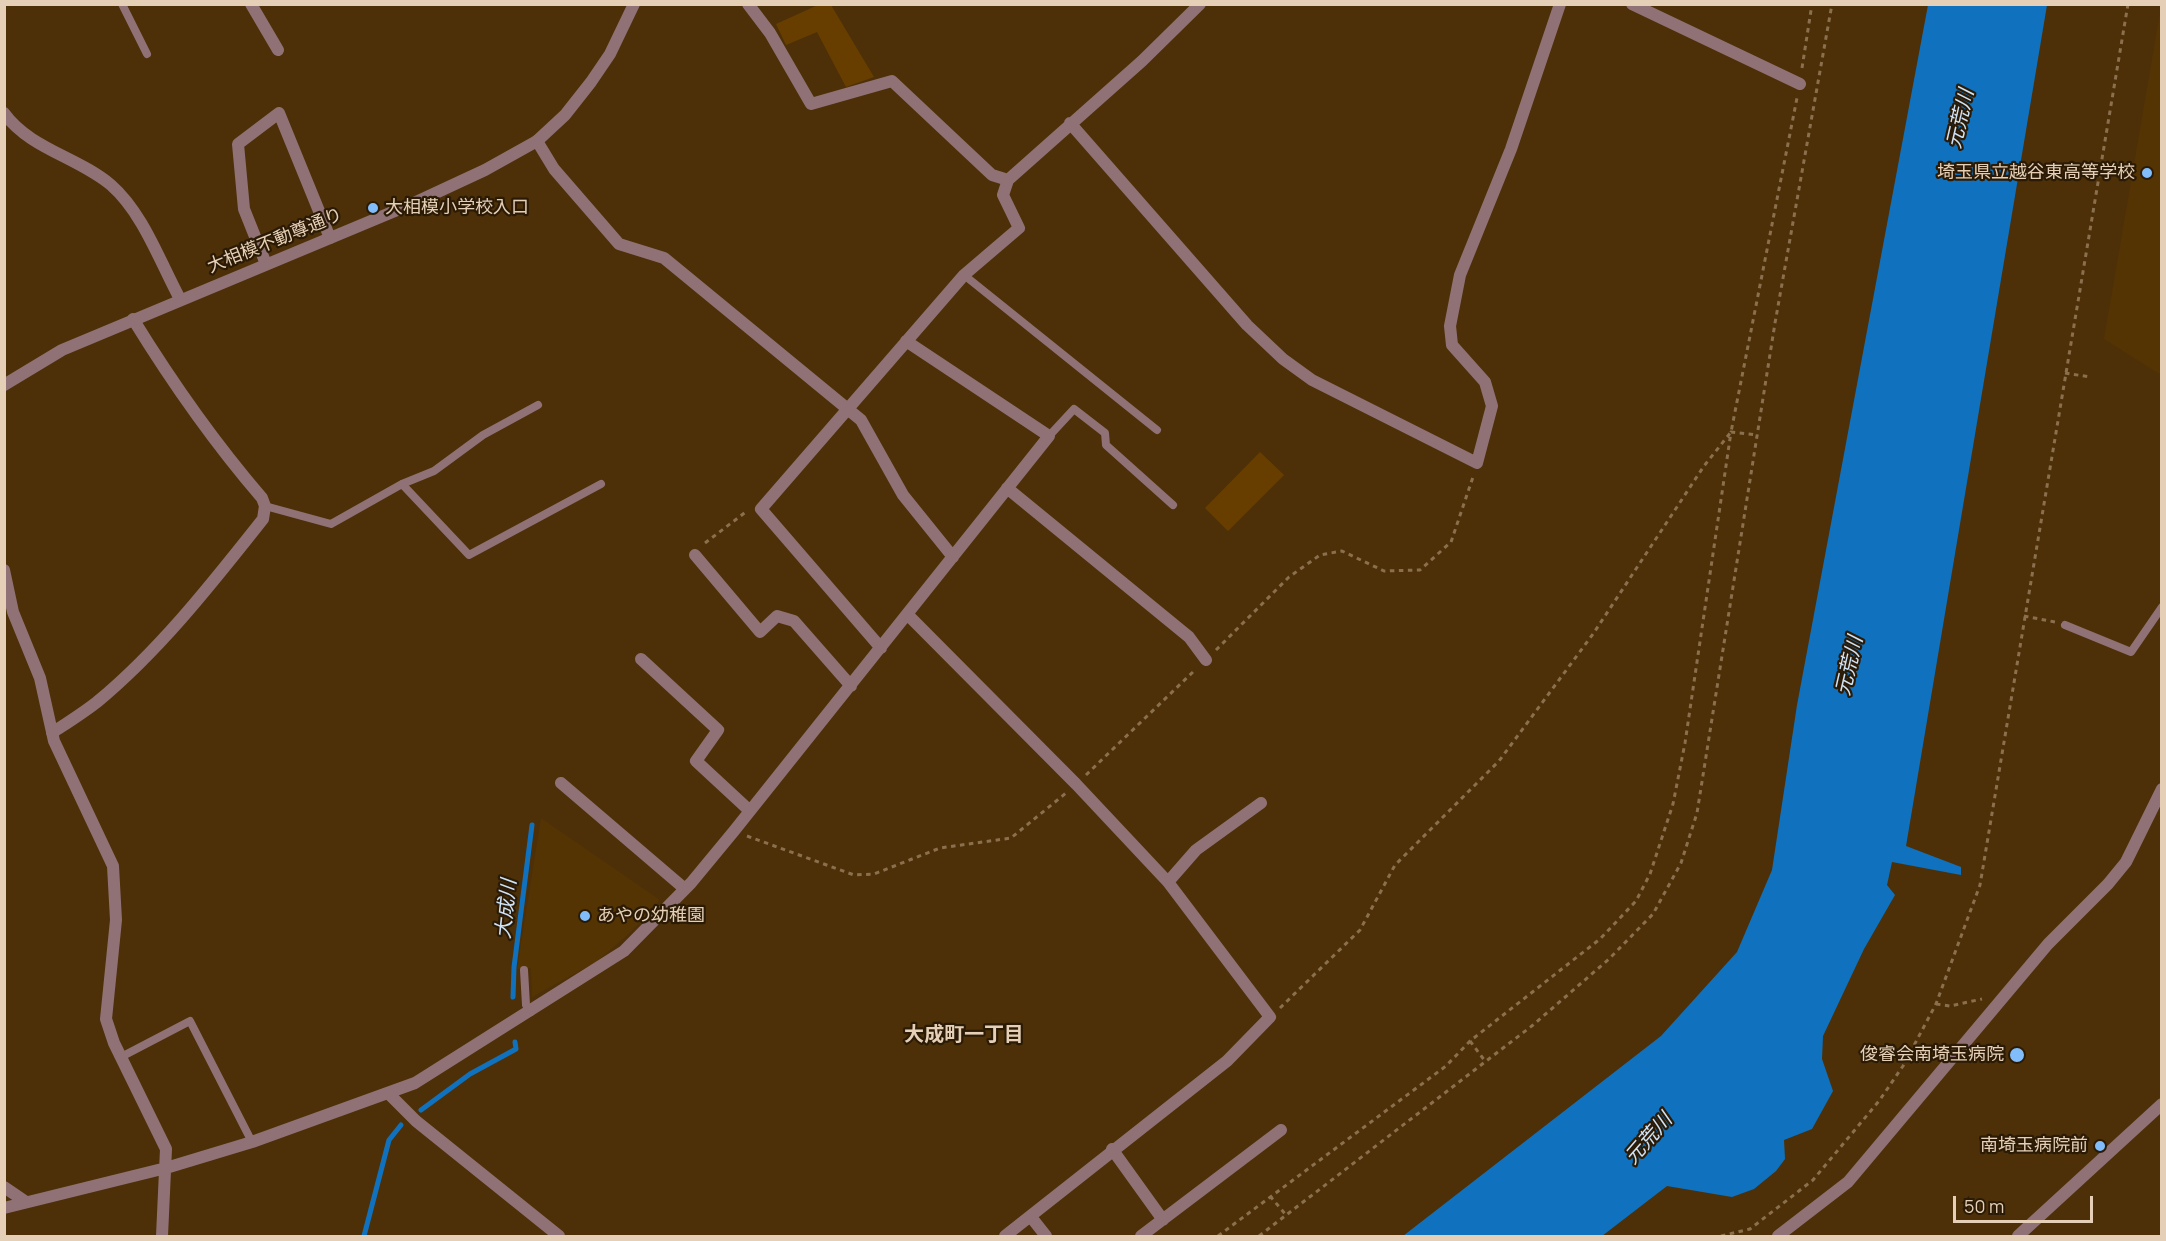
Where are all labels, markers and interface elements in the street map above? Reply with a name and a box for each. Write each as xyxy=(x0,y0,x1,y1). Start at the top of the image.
water label: 元荒川 xyxy=(1943,87,1979,151)
place label: 埼玉県立越谷東高等学校 xyxy=(1937,162,2135,184)
marker: 埼玉県立越谷東高等学校 xyxy=(2140,166,2154,180)
place label: 大相模小学校入口 xyxy=(385,197,529,219)
marker: 大相模小学校入口 xyxy=(366,201,380,215)
street label: 大相模不動尊通り xyxy=(204,204,346,278)
water label: 元荒川 xyxy=(1832,634,1868,698)
water label: 大成川 xyxy=(492,878,522,940)
place label: あやの幼稚園 xyxy=(597,905,705,927)
marker: あやの幼稚園 xyxy=(578,909,592,923)
district label: 大成町一丁目 xyxy=(904,1023,1024,1047)
place label: 俊睿会南埼玉病院 xyxy=(1860,1044,2004,1066)
marker: 俊睿会南埼玉病院 xyxy=(2008,1046,2026,1064)
water label: 元荒川 xyxy=(1620,1108,1678,1170)
place label: 南埼玉病院前 xyxy=(1980,1135,2088,1157)
marker: 南埼玉病院前 xyxy=(2093,1139,2107,1153)
scale bar xyxy=(1956,1184,2096,1222)
text: 50 m xyxy=(1964,1194,2004,1218)

